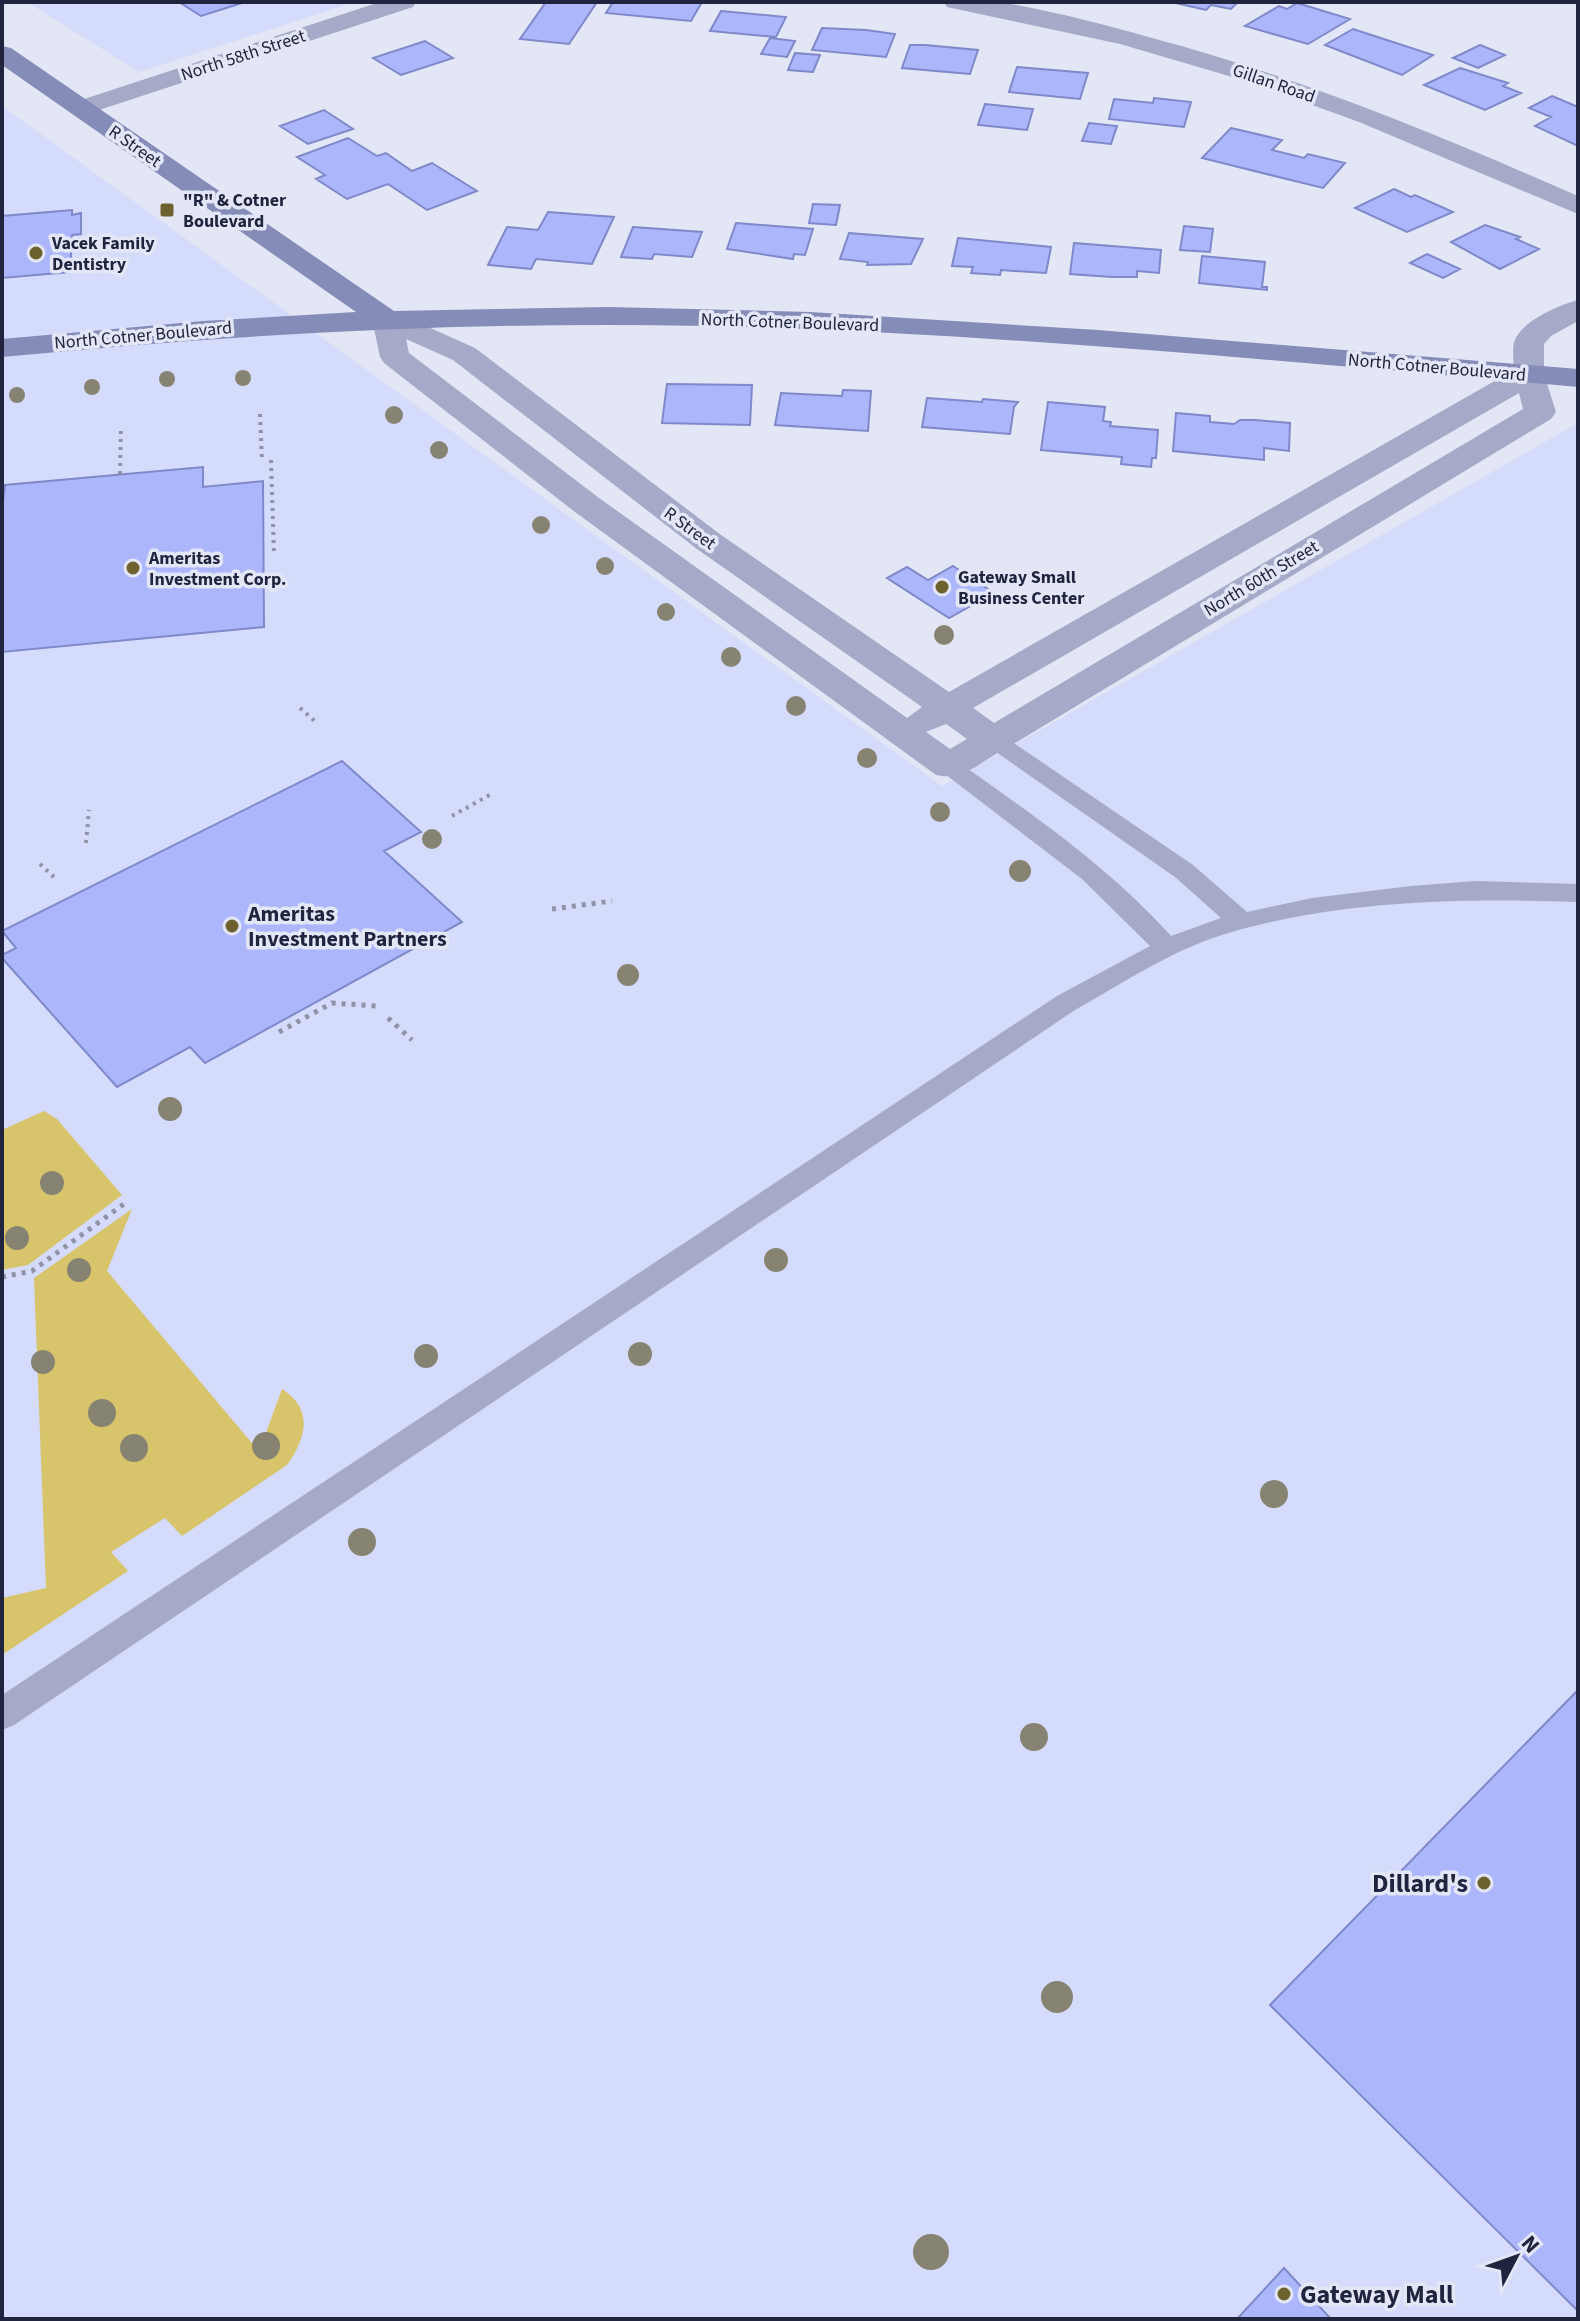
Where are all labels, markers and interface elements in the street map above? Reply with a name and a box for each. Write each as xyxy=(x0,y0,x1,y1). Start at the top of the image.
street label: North 58th Street xyxy=(178,24,309,87)
street label: Gillan Road xyxy=(1229,58,1319,109)
street label: R Street xyxy=(103,119,166,174)
place label: "R" & Cotner Boulevard xyxy=(183,188,287,234)
marker: "R" & Cotner Boulevard xyxy=(158,201,176,219)
place label: Vacek Family Dentistry xyxy=(51,231,155,277)
marker: Vacek Family Dentistry xyxy=(27,244,45,262)
street label: North Cotner Boulevard xyxy=(700,307,880,338)
street label: North Cotner Boulevard xyxy=(53,315,233,356)
street label: North Cotner Boulevard xyxy=(1347,347,1527,388)
street label: R Street xyxy=(659,501,721,556)
street label: North 60th Street xyxy=(1199,534,1323,623)
place label: Ameritas Investment Corp. xyxy=(148,546,287,592)
marker: Ameritas Investment Corp. xyxy=(124,559,142,577)
place label: Gateway Small Business Center xyxy=(958,565,1085,611)
marker: Gateway Small Business Center xyxy=(933,578,951,596)
place label: Ameritas Investment Partners xyxy=(247,898,447,955)
marker: Ameritas Investment Partners xyxy=(223,917,241,935)
place label: Dillard's xyxy=(1372,1865,1468,1902)
marker: Dillard's xyxy=(1475,1874,1493,1892)
north arrow xyxy=(1476,2217,1556,2297)
text: N xyxy=(1513,2229,1547,2261)
place label: Gateway Mall xyxy=(1300,2276,1454,2313)
marker: Gateway Mall xyxy=(1275,2285,1293,2303)

